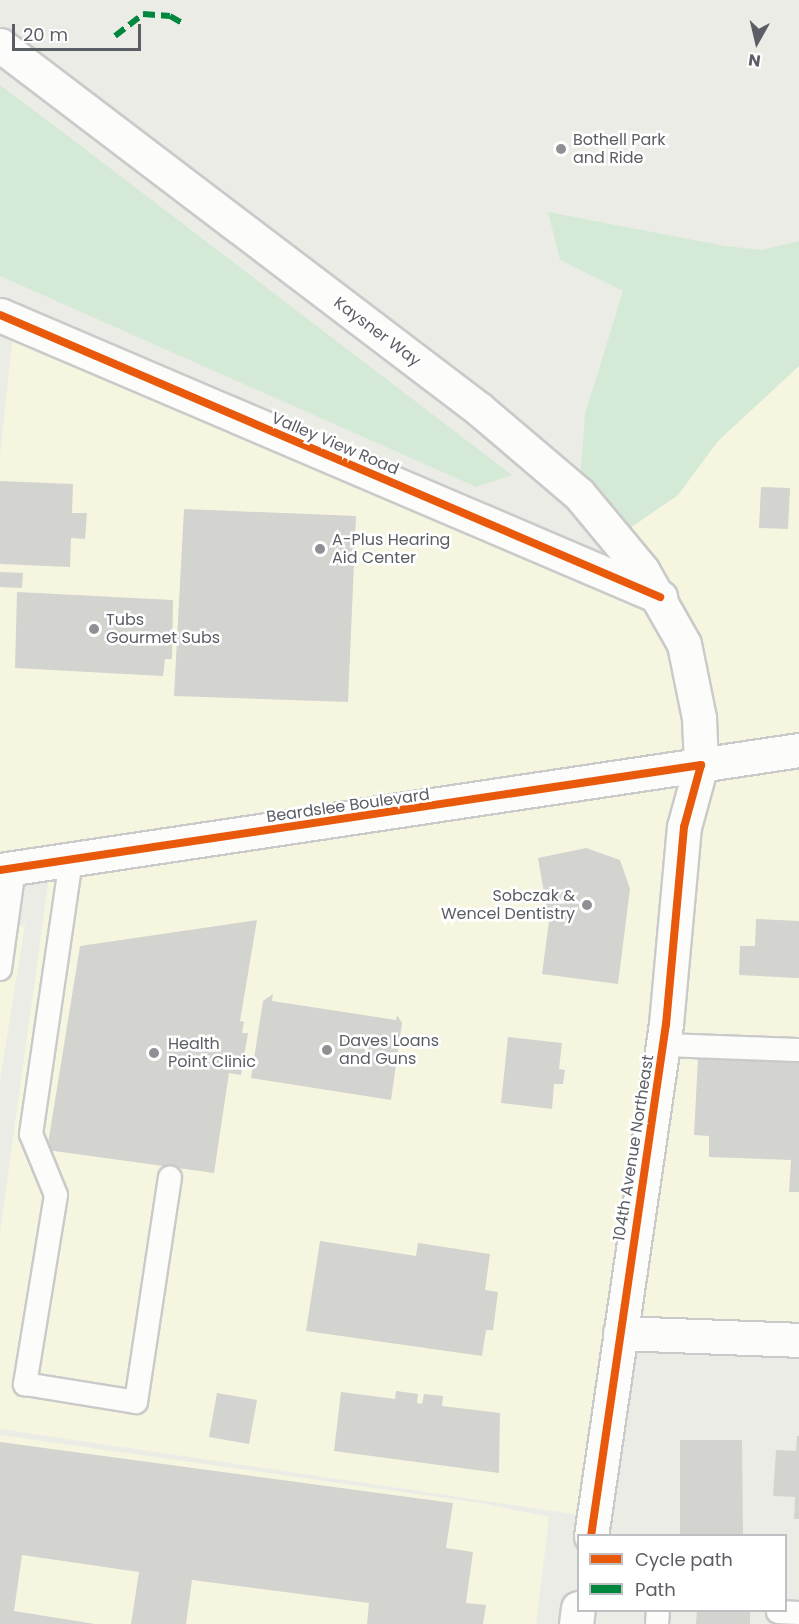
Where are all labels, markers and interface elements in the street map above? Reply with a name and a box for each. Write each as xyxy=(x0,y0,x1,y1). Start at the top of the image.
scale bar xyxy=(15,12,144,50)
north arrow xyxy=(727,12,787,72)
text: 20 m xyxy=(23,22,68,47)
text: N xyxy=(747,48,762,73)
place label: Bothell Park and Ride xyxy=(573,130,665,168)
marker: Bothell Park and Ride xyxy=(554,142,568,156)
street label: Kaysner Way xyxy=(330,293,424,371)
street label: Valley View Road xyxy=(268,409,402,479)
place label: A-Plus Hearing Aid Center xyxy=(332,530,450,568)
marker: A-Plus Hearing Aid Center xyxy=(313,542,327,556)
place label: Tubs Gourmet Subs xyxy=(106,610,220,648)
marker: Tubs Gourmet Subs xyxy=(87,622,101,636)
street label: Beardslee Boulevard xyxy=(265,785,431,827)
place label: Sobczak & Wencel Dentistry xyxy=(441,886,575,924)
marker: Sobczak & Wencel Dentistry xyxy=(580,898,594,912)
place label: Daves Loans and Guns xyxy=(339,1031,439,1069)
place label: Health Point Clinic xyxy=(168,1034,256,1072)
marker: Daves Loans and Guns xyxy=(320,1043,334,1057)
marker: Health Point Clinic xyxy=(145,1044,163,1062)
street label: 104th Avenue Northeast xyxy=(610,1053,658,1243)
legend xyxy=(577,1534,787,1612)
text: Cycle path xyxy=(635,1547,733,1572)
text: Path xyxy=(635,1577,676,1602)

